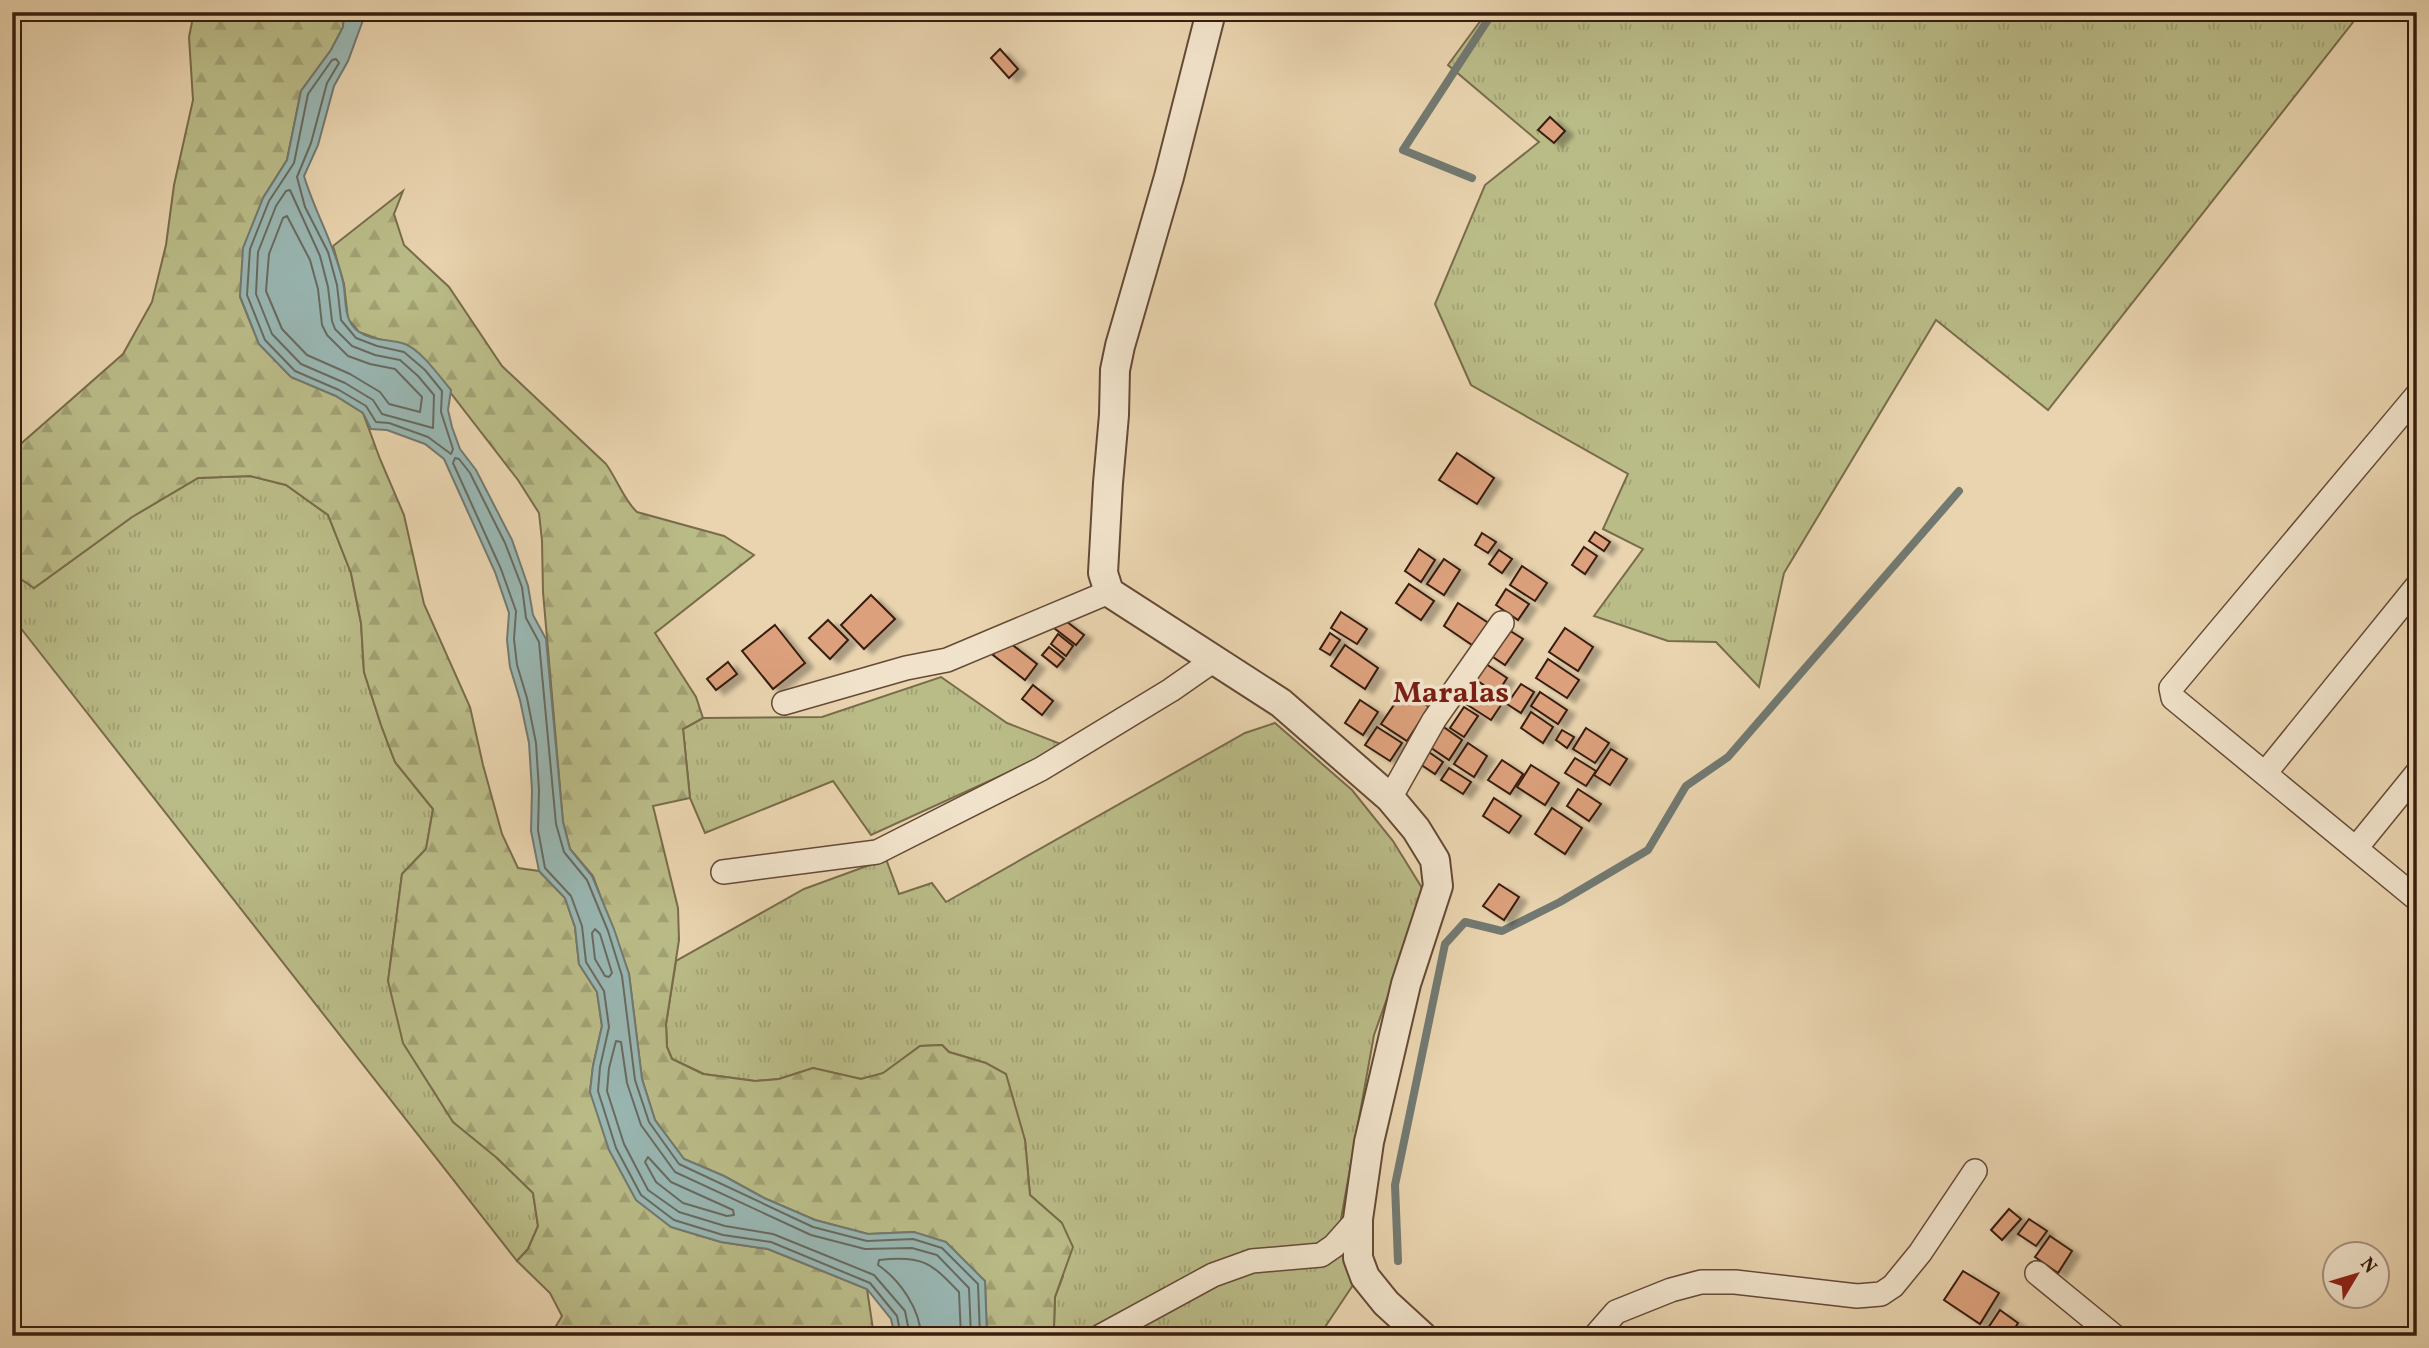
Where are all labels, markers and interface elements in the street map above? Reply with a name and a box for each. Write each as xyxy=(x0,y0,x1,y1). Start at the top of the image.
district label: Maralas xyxy=(1393,673,1509,715)
north arrow xyxy=(2320,1240,2390,1310)
text: N xyxy=(2353,1252,2382,1279)

